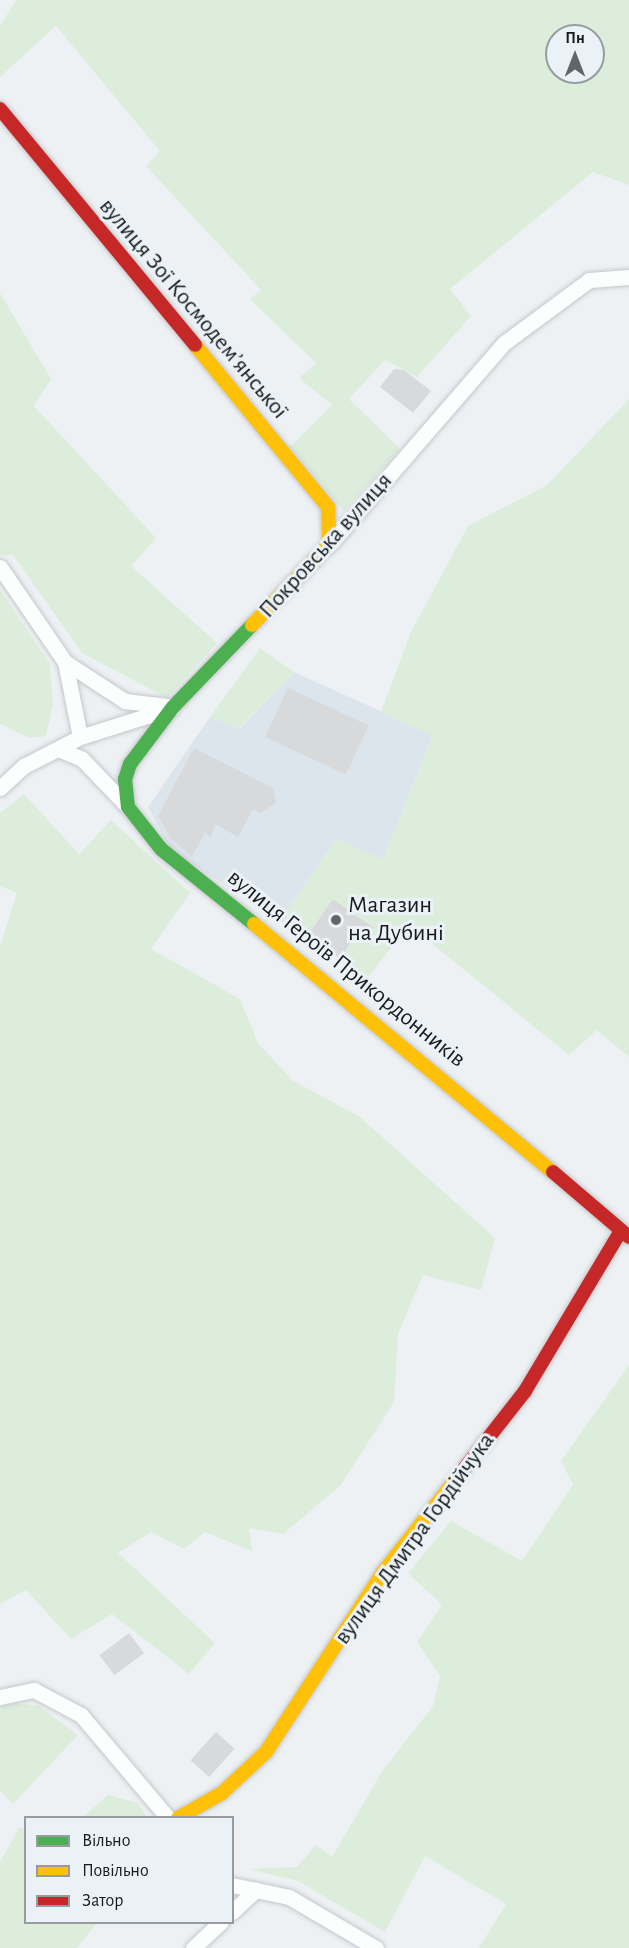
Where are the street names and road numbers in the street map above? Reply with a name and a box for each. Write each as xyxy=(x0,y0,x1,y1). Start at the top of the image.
street label: вулиця Зої Космодемʼянської xyxy=(92,193,294,425)
street label: Покровська вулиця xyxy=(253,467,399,625)
street label: вулиця Героїв Прикордонників xyxy=(221,864,471,1074)
street label: вулиця Дмитра Гордійчука xyxy=(329,1428,501,1650)

